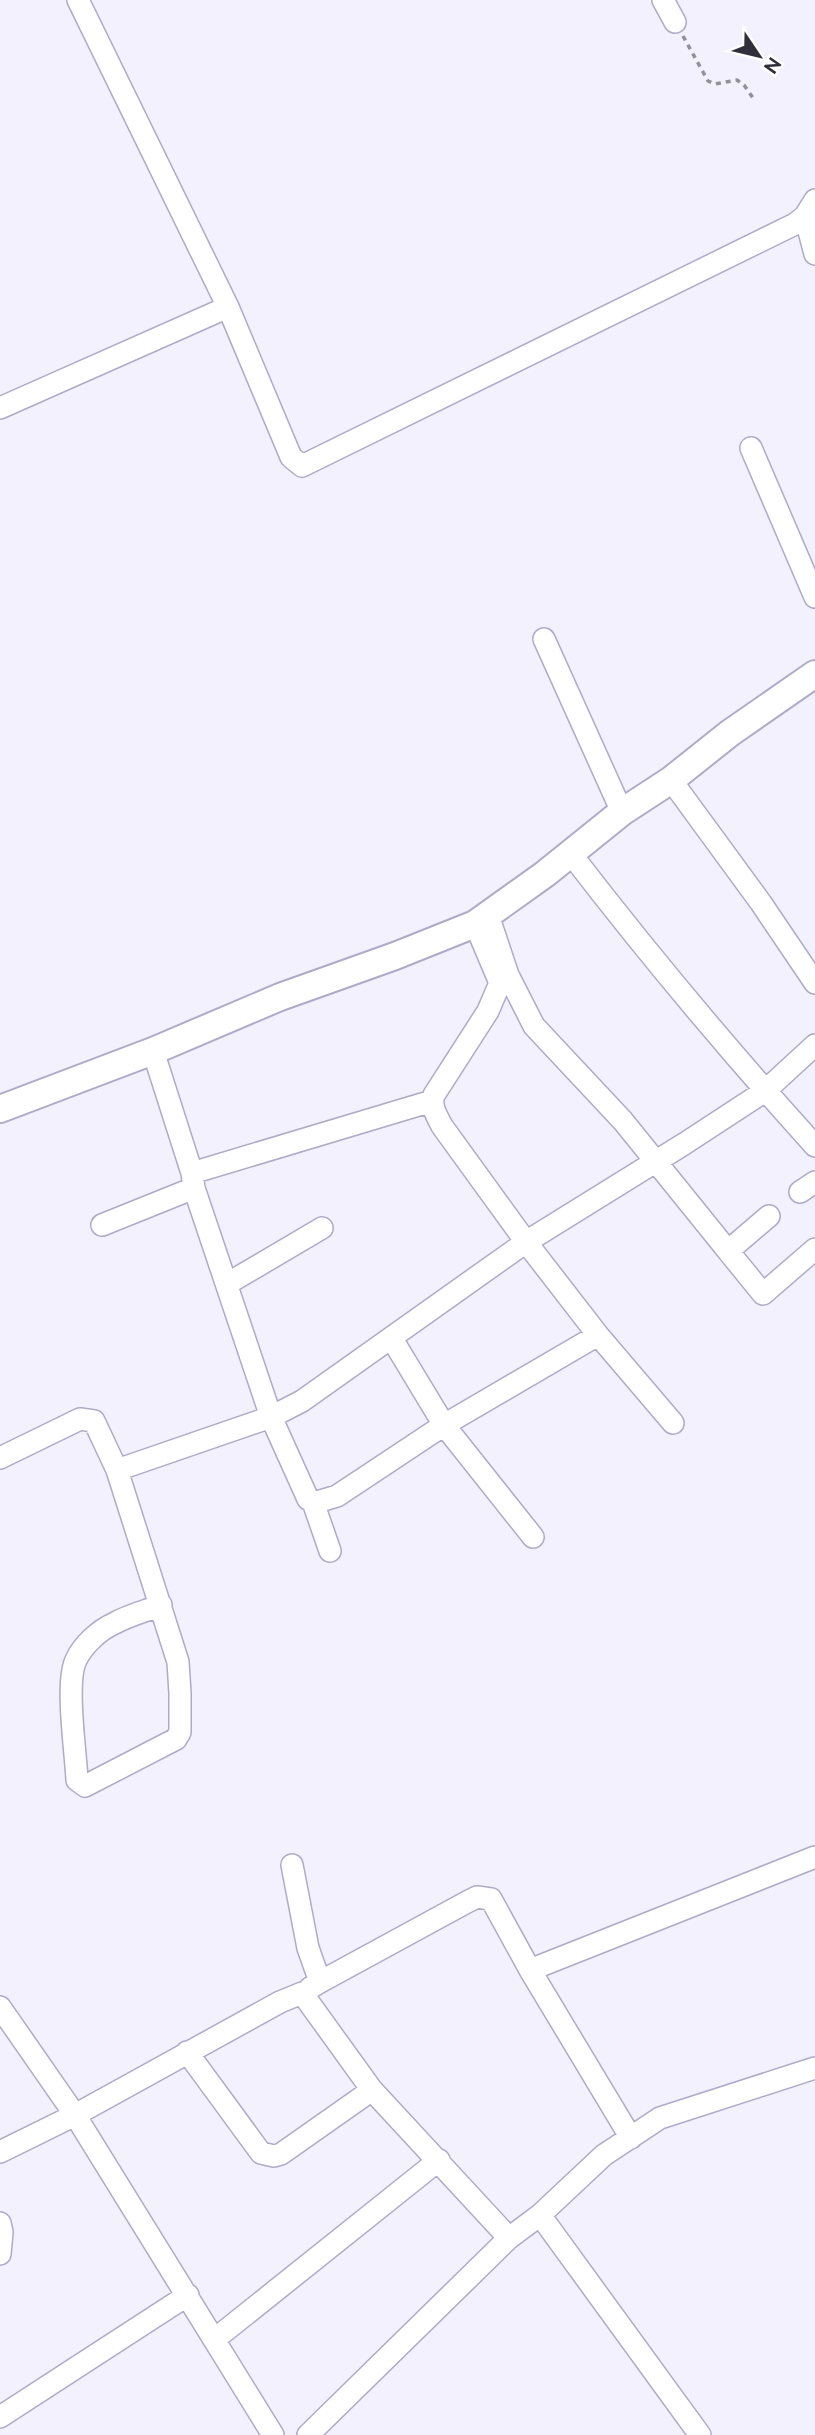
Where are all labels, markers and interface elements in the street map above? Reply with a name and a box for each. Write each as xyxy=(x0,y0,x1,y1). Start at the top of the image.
north arrow xyxy=(724,21,794,91)
text: N xyxy=(760,54,786,78)

